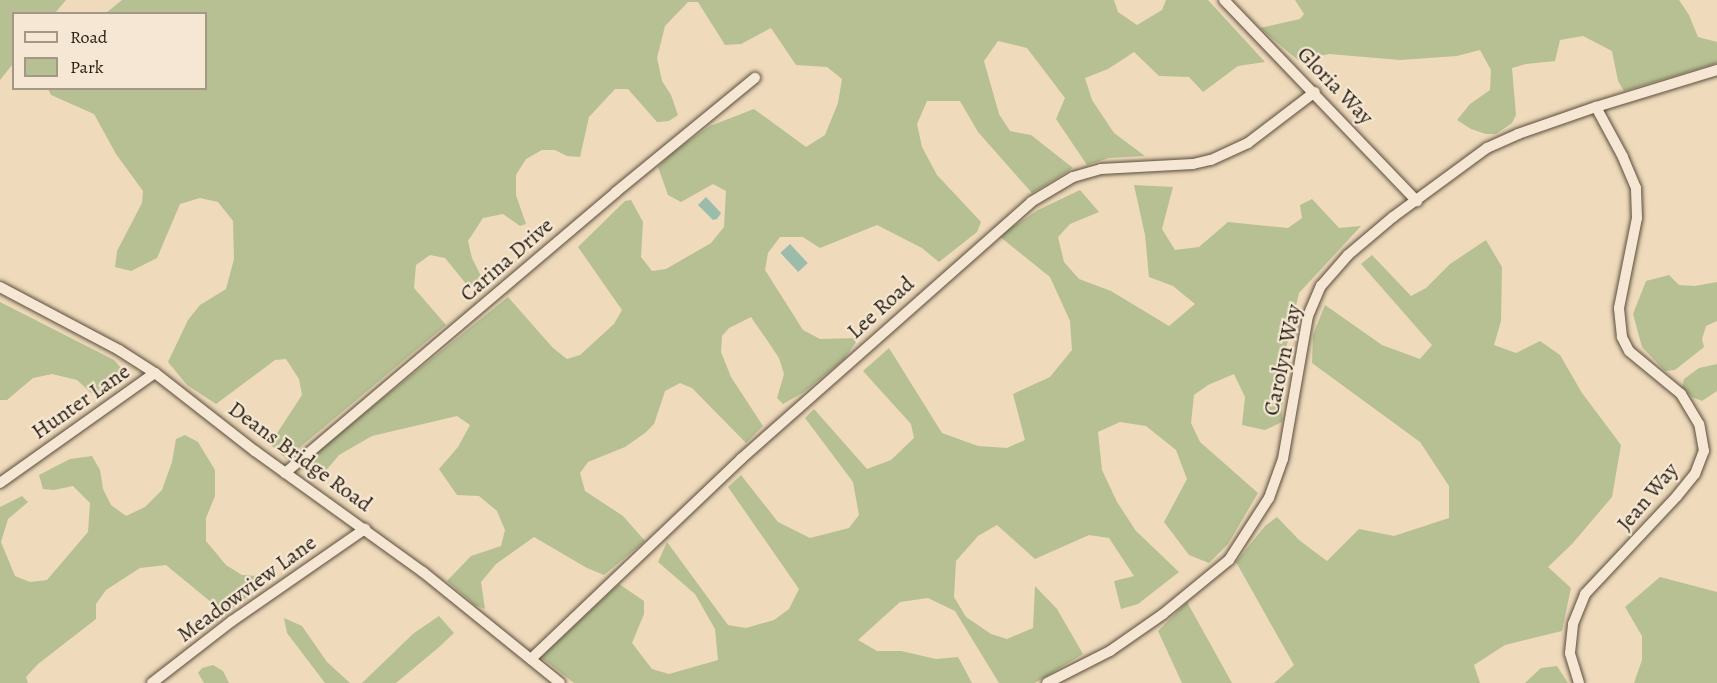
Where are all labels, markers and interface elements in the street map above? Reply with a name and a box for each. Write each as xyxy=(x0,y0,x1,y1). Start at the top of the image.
legend xyxy=(12,12,207,90)
text: Road xyxy=(70,25,107,49)
street label: Gloria Way xyxy=(1291,41,1379,131)
text: Park xyxy=(70,55,104,79)
street label: Carina Drive xyxy=(455,212,559,308)
street label: Lee Road xyxy=(842,271,920,345)
street label: Carolyn Way xyxy=(1258,302,1308,418)
street label: Hunter Lane xyxy=(27,359,135,445)
street label: Deans Bridge Road xyxy=(223,396,377,518)
street label: Jean Way xyxy=(1612,457,1684,537)
street label: Meadowview Lane xyxy=(172,530,322,648)

